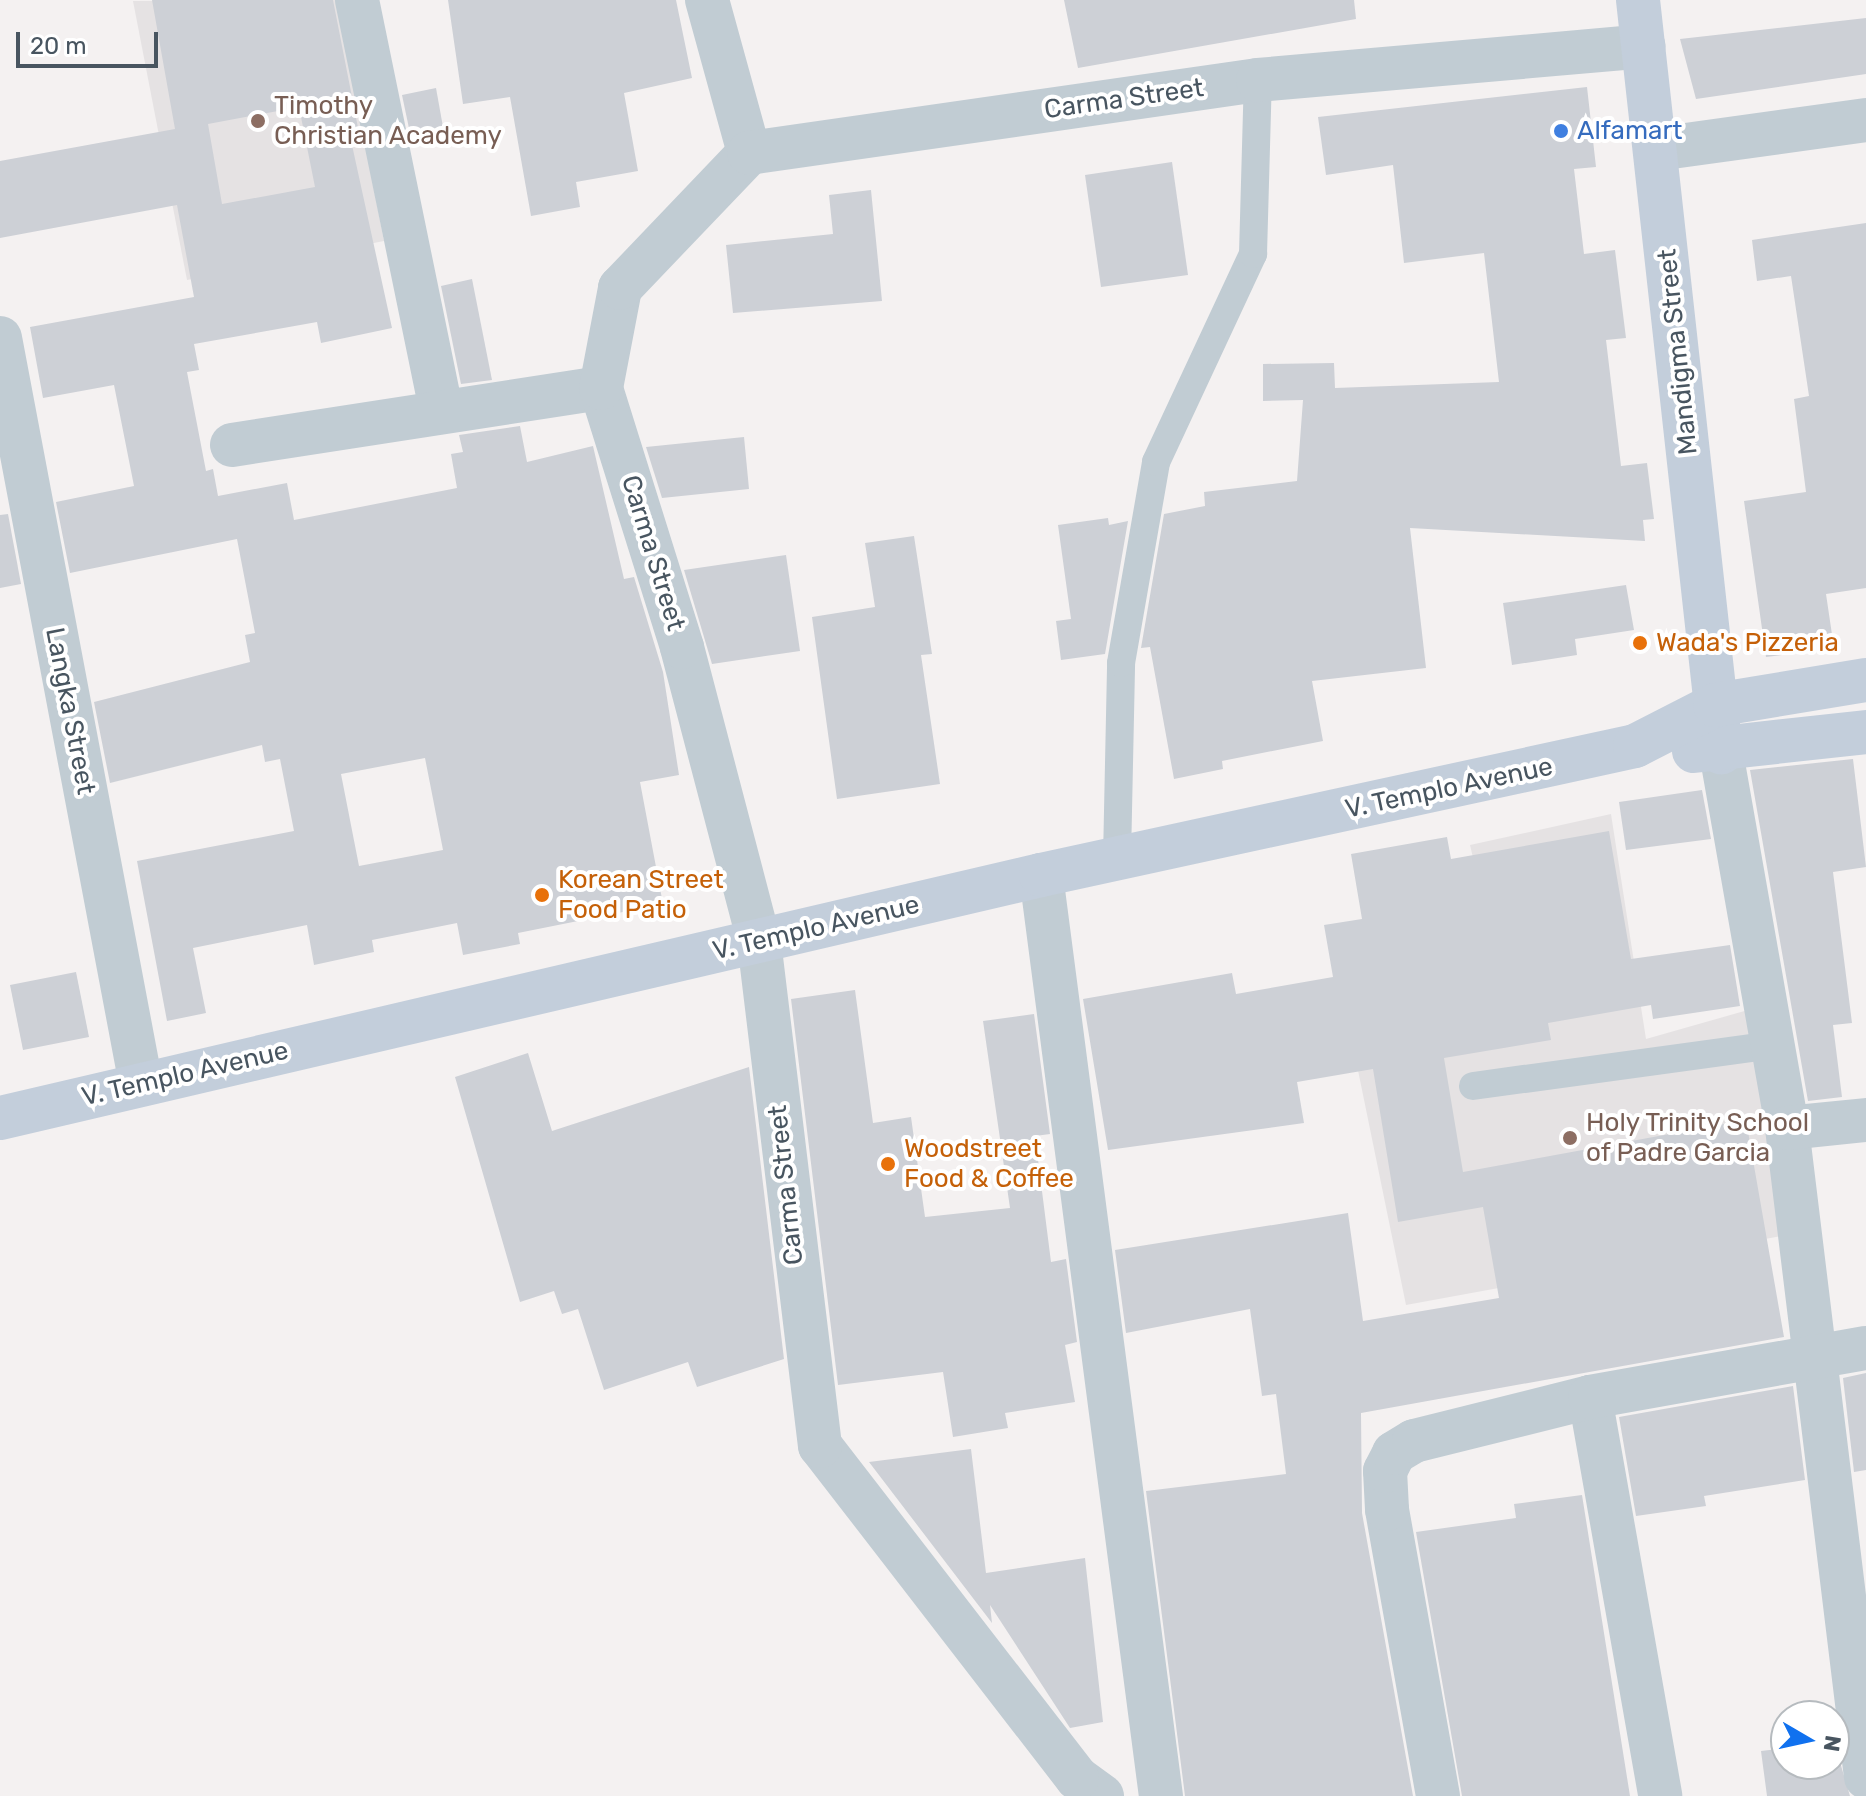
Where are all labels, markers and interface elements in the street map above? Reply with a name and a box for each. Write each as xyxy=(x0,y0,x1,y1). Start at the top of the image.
scale bar xyxy=(20,16,162,66)
text: 20 m xyxy=(30,32,87,60)
street label: Carma Street xyxy=(1042,72,1206,126)
place label: Timothy Christian Academy xyxy=(274,90,503,152)
marker: Timothy Christian Academy xyxy=(249,112,267,130)
place label: Alfamart xyxy=(1577,115,1682,147)
marker: Alfamart xyxy=(1552,122,1570,140)
street label: Mandigma Street xyxy=(1652,247,1704,457)
street label: Carma Street xyxy=(615,472,691,634)
street label: Langka Street xyxy=(39,625,101,797)
place label: Wada's Pizzeria xyxy=(1656,627,1839,659)
marker: Wada's Pizzeria xyxy=(1631,634,1649,652)
street label: V. Templo Avenue xyxy=(1342,751,1556,825)
place label: Korean Street Food Patio xyxy=(558,864,724,926)
marker: Korean Street Food Patio xyxy=(533,886,551,904)
street label: V. Templo Avenue xyxy=(709,889,923,967)
street label: V. Templo Avenue xyxy=(78,1035,292,1113)
street label: Carma Street xyxy=(762,1104,810,1266)
place label: Holy Trinity School of Padre Garcia xyxy=(1586,1107,1811,1168)
marker: Holy Trinity School of Padre Garcia xyxy=(1561,1129,1579,1147)
place label: Woodstreet Food & Coffee xyxy=(904,1133,1074,1194)
marker: Woodstreet Food & Coffee xyxy=(879,1155,897,1173)
north arrow xyxy=(1770,1700,1850,1780)
text: N xyxy=(1818,1734,1847,1753)

